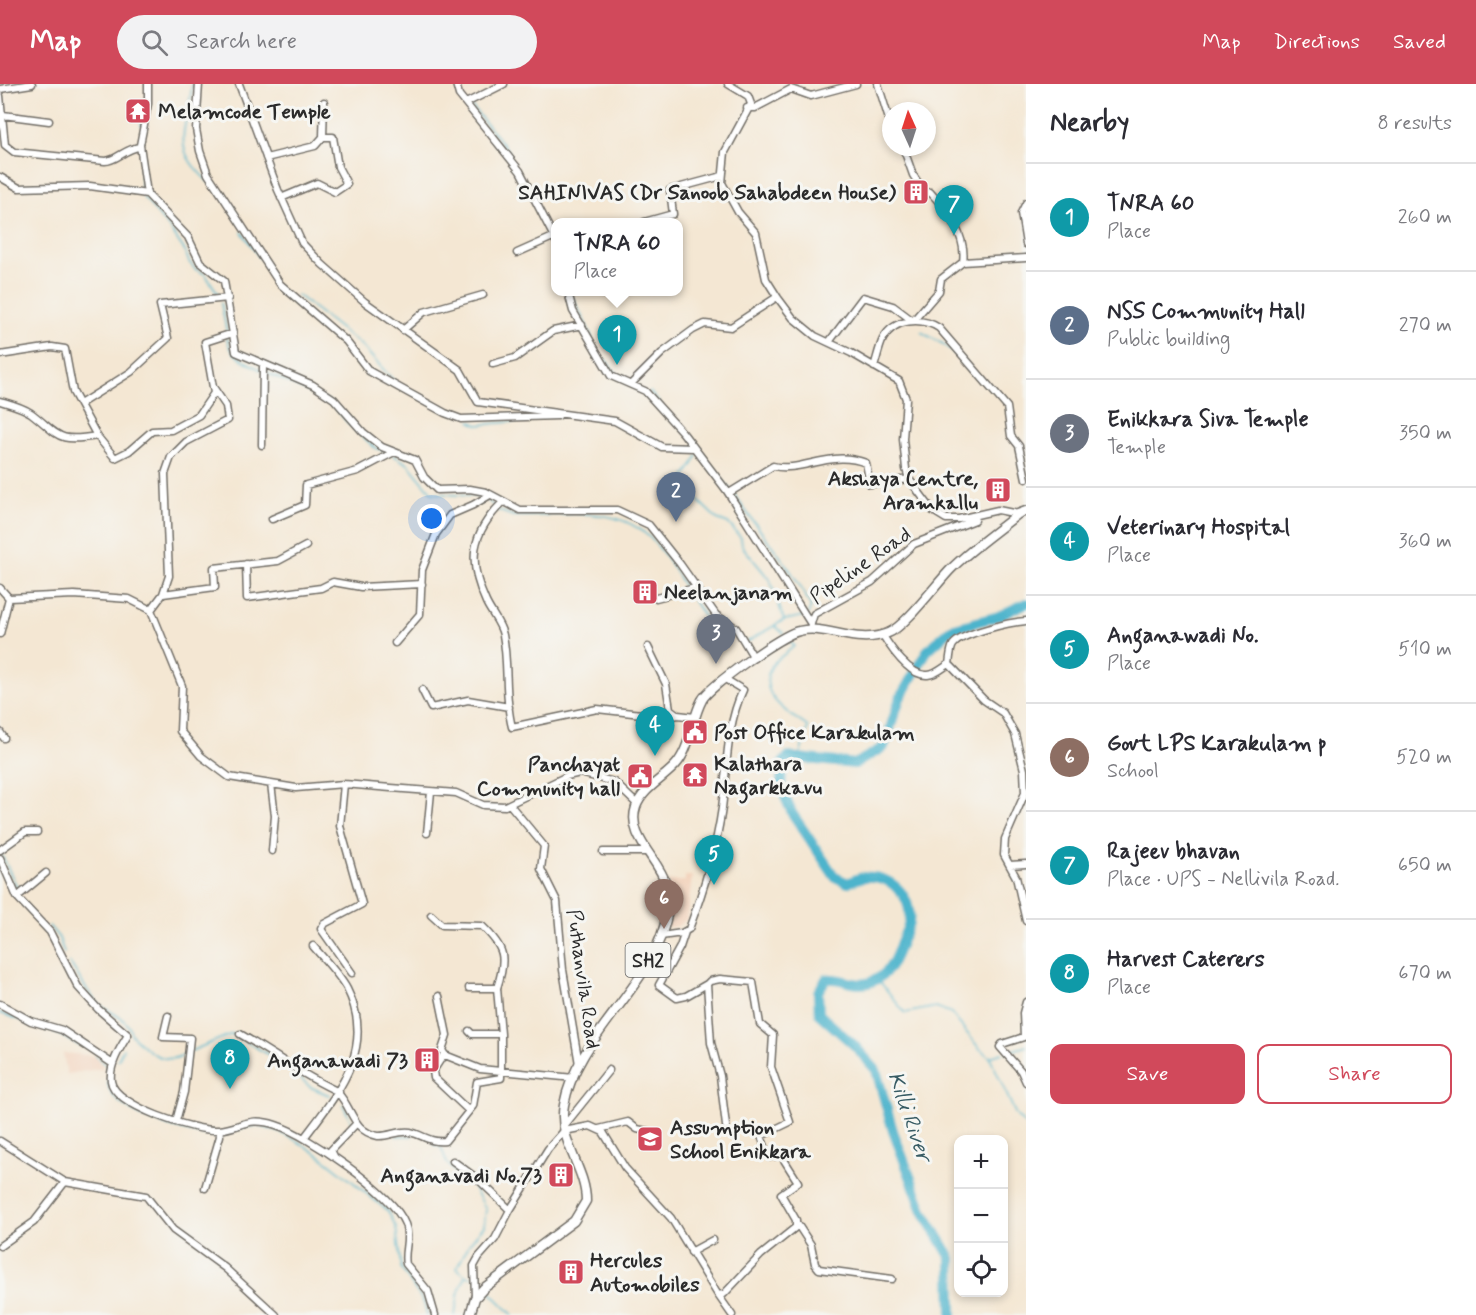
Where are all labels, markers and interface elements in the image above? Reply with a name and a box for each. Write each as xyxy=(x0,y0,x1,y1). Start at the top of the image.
search box xyxy=(117,15,537,69)
text: Map xyxy=(30,24,81,61)
icon: search xyxy=(138,26,171,59)
text: Search here xyxy=(186,28,297,56)
text: Map xyxy=(1202,28,1241,56)
text: Directions xyxy=(1274,28,1360,56)
text: Saved xyxy=(1393,28,1446,56)
temple icon: Melamcode Temple xyxy=(123,96,153,126)
place label: Melamcode Temple xyxy=(158,98,331,126)
north arrow xyxy=(882,102,936,156)
text: Nearby xyxy=(1050,106,1129,140)
text: 8 results xyxy=(1378,110,1452,137)
building icon: SAHINIVAS (Dr Sanoob Sahabdeen House) xyxy=(901,177,931,207)
place label: SAHINIVAS (Dr Sanoob Sahabdeen House) xyxy=(518,179,897,207)
pin: 7 xyxy=(934,186,974,235)
text: TNRA 60 xyxy=(1107,190,1194,218)
text: 1 xyxy=(1065,204,1074,231)
text: 260 m xyxy=(1398,204,1452,231)
popup xyxy=(551,218,683,296)
text: Place xyxy=(1107,218,1151,245)
text: TNRA 60 xyxy=(573,230,661,258)
text: Place xyxy=(573,258,617,285)
text: NSS Community Hall xyxy=(1107,298,1305,326)
text: 2 xyxy=(1065,312,1074,339)
text: 270 m xyxy=(1399,312,1452,339)
pin: 1 xyxy=(598,316,636,365)
text: Public building xyxy=(1107,326,1230,353)
text: Enikkara Siva Temple xyxy=(1107,406,1309,434)
text: 3 xyxy=(1065,420,1074,447)
text: 350 m xyxy=(1399,420,1452,447)
text: Temple xyxy=(1107,434,1166,461)
place label: Akshaya Centre, Aramkallu xyxy=(828,465,979,517)
pin: 2 xyxy=(656,472,696,522)
building icon: Akshaya Centre, Aramkallu xyxy=(983,475,1013,505)
your location xyxy=(417,504,446,533)
text: Veterinary Hospital xyxy=(1107,514,1290,542)
street label: Pipeline Road xyxy=(804,521,917,611)
text: 4 xyxy=(1064,528,1075,555)
text: 360 m xyxy=(1399,528,1452,555)
text: Place xyxy=(1107,542,1151,569)
building icon: Neelanjanam xyxy=(630,577,660,607)
place label: Neelanjanam xyxy=(664,579,793,607)
pin: 3 xyxy=(696,614,736,664)
text: Anganawadi No. xyxy=(1107,622,1258,650)
text: 5 xyxy=(1064,636,1076,663)
text: 510 m xyxy=(1398,636,1452,663)
text: Place xyxy=(1107,650,1151,677)
pin: 4 xyxy=(636,706,674,756)
public building icon: Post Office Karakulam xyxy=(680,717,710,747)
place label: Post Office Karakulam xyxy=(714,719,915,747)
text: Govt LPS Karakulam p xyxy=(1107,730,1327,758)
text: 6 xyxy=(1064,744,1075,771)
text: 520 m xyxy=(1396,744,1452,771)
place label: Kalathara Nagarkkavu xyxy=(714,750,823,804)
place label: Panchayat Community hall xyxy=(477,751,620,803)
text: School xyxy=(1107,758,1159,785)
temple icon: Kalathara Nagarkkavu xyxy=(680,760,710,790)
public building icon: Panchayat Community hall xyxy=(625,761,655,791)
pin: 5 xyxy=(694,836,734,885)
text: Rajeev bhavan xyxy=(1107,838,1240,866)
text: 7 xyxy=(1063,852,1076,879)
text: 650 m xyxy=(1398,852,1452,879)
text: Place · UPS - Nellivila Road. xyxy=(1107,866,1339,893)
pin: 6 xyxy=(644,880,684,929)
street label: Puthanvila Road xyxy=(559,908,607,1051)
road number: SH2 xyxy=(626,943,670,977)
text: Harvest Caterers xyxy=(1107,946,1265,974)
text: 8 xyxy=(1064,960,1075,987)
text: 670 m xyxy=(1398,960,1452,987)
text: Place xyxy=(1107,974,1151,1001)
pin: 8 xyxy=(210,1040,250,1089)
button: Save xyxy=(1050,1044,1245,1104)
button: Share xyxy=(1257,1044,1452,1104)
building icon: Anganawadi 73 xyxy=(412,1045,442,1075)
place label: Anganawadi 73 xyxy=(267,1047,408,1077)
water label: Killi River xyxy=(881,1068,938,1168)
place label: Assumption School Enikkara xyxy=(670,1114,812,1166)
school or university icon: Assumption School Enikkara xyxy=(635,1124,665,1154)
map controls xyxy=(954,1135,1008,1297)
button: + xyxy=(954,1135,1008,1189)
building icon: Anganavadi No.73 xyxy=(546,1160,576,1190)
place label: Anganavadi No.73 xyxy=(381,1162,542,1192)
button: − xyxy=(954,1189,1008,1243)
button: locate xyxy=(954,1243,1008,1297)
place label: Hercules Automobiles xyxy=(590,1247,700,1299)
building icon: Hercules Automobiles xyxy=(556,1257,586,1287)

